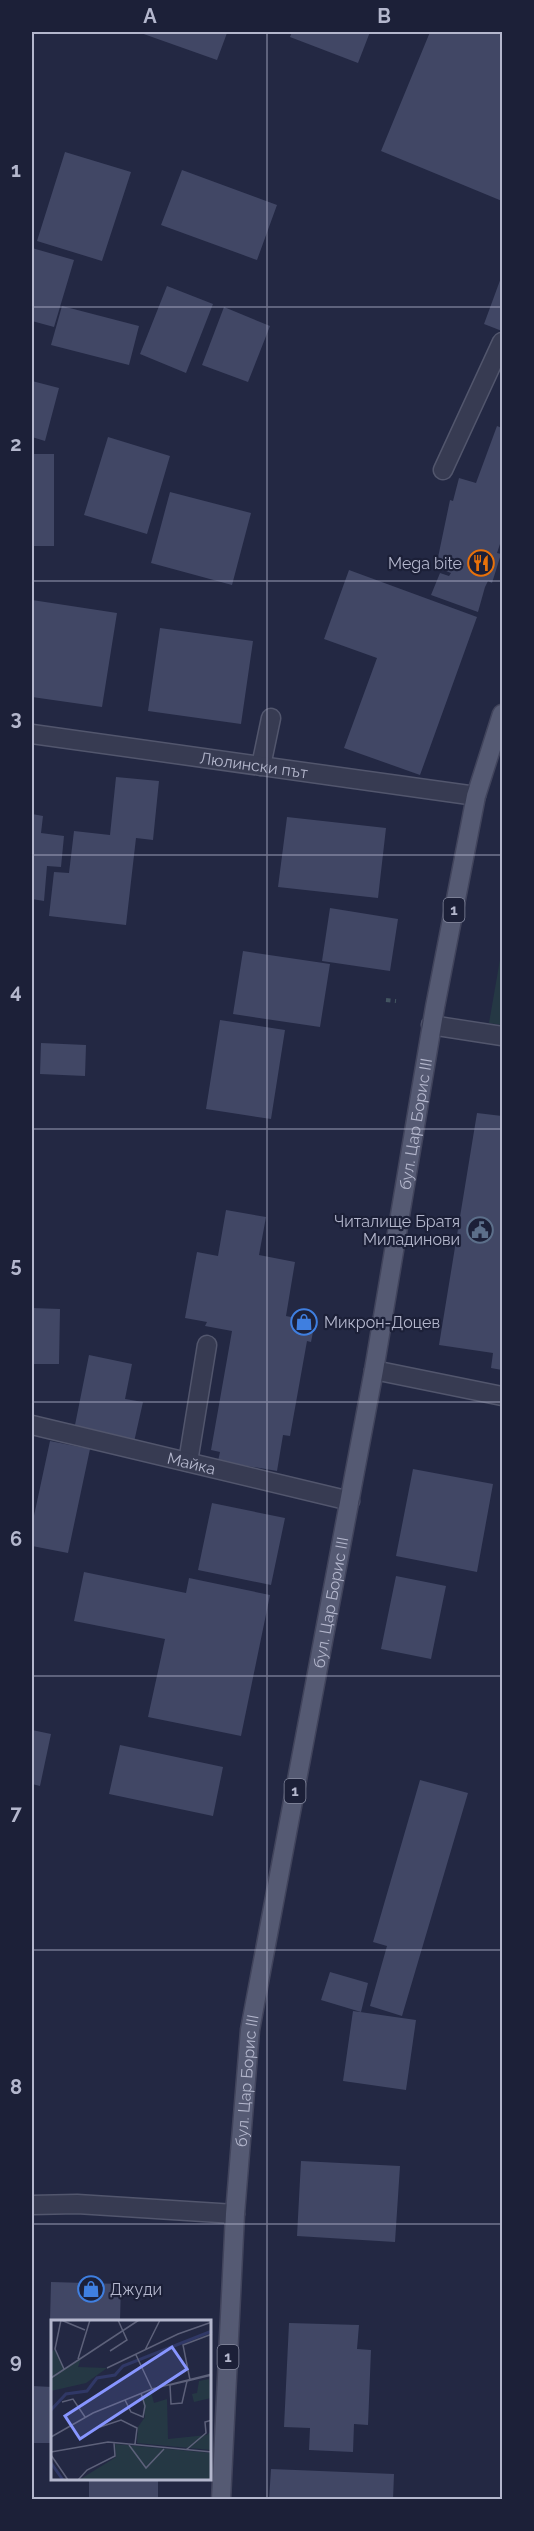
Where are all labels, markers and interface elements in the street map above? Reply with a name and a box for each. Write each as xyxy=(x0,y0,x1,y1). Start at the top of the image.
text: A xyxy=(143,4,157,28)
text: B xyxy=(377,4,391,28)
text: 1 xyxy=(11,158,21,182)
text: 2 xyxy=(10,432,22,456)
restaurant icon: Mega bite xyxy=(466,548,496,578)
place label: Mega bite xyxy=(388,554,462,573)
text: 3 xyxy=(10,706,22,730)
street label: Люлински път xyxy=(199,749,309,782)
road number: 1 xyxy=(444,898,464,922)
text: 4 xyxy=(10,979,22,1003)
street label: бул. Цар Борис III xyxy=(395,1057,436,1191)
place label: Читалище Братя Миладинови xyxy=(334,1212,460,1249)
public building icon: Читалище Братя Миладинови xyxy=(465,1215,495,1245)
text: 5 xyxy=(10,1253,22,1277)
shop icon: Микрон-Доцев xyxy=(289,1307,319,1337)
place label: Микрон-Доцев xyxy=(324,1313,440,1332)
street label: Майка xyxy=(165,1449,218,1479)
text: 6 xyxy=(10,1527,22,1551)
street label: бул. Цар Борис III xyxy=(309,1535,352,1670)
road number: 1 xyxy=(284,1779,306,1803)
text: 7 xyxy=(10,1801,22,1825)
street label: бул. Цар Борис III xyxy=(231,2013,263,2148)
text: 8 xyxy=(10,2075,22,2099)
shop icon: Джуди xyxy=(76,2274,106,2304)
place label: Джуди xyxy=(110,2280,162,2299)
inset map xyxy=(51,2320,212,2480)
road number: 1 xyxy=(218,2345,238,2369)
text: 9 xyxy=(10,2349,22,2373)

